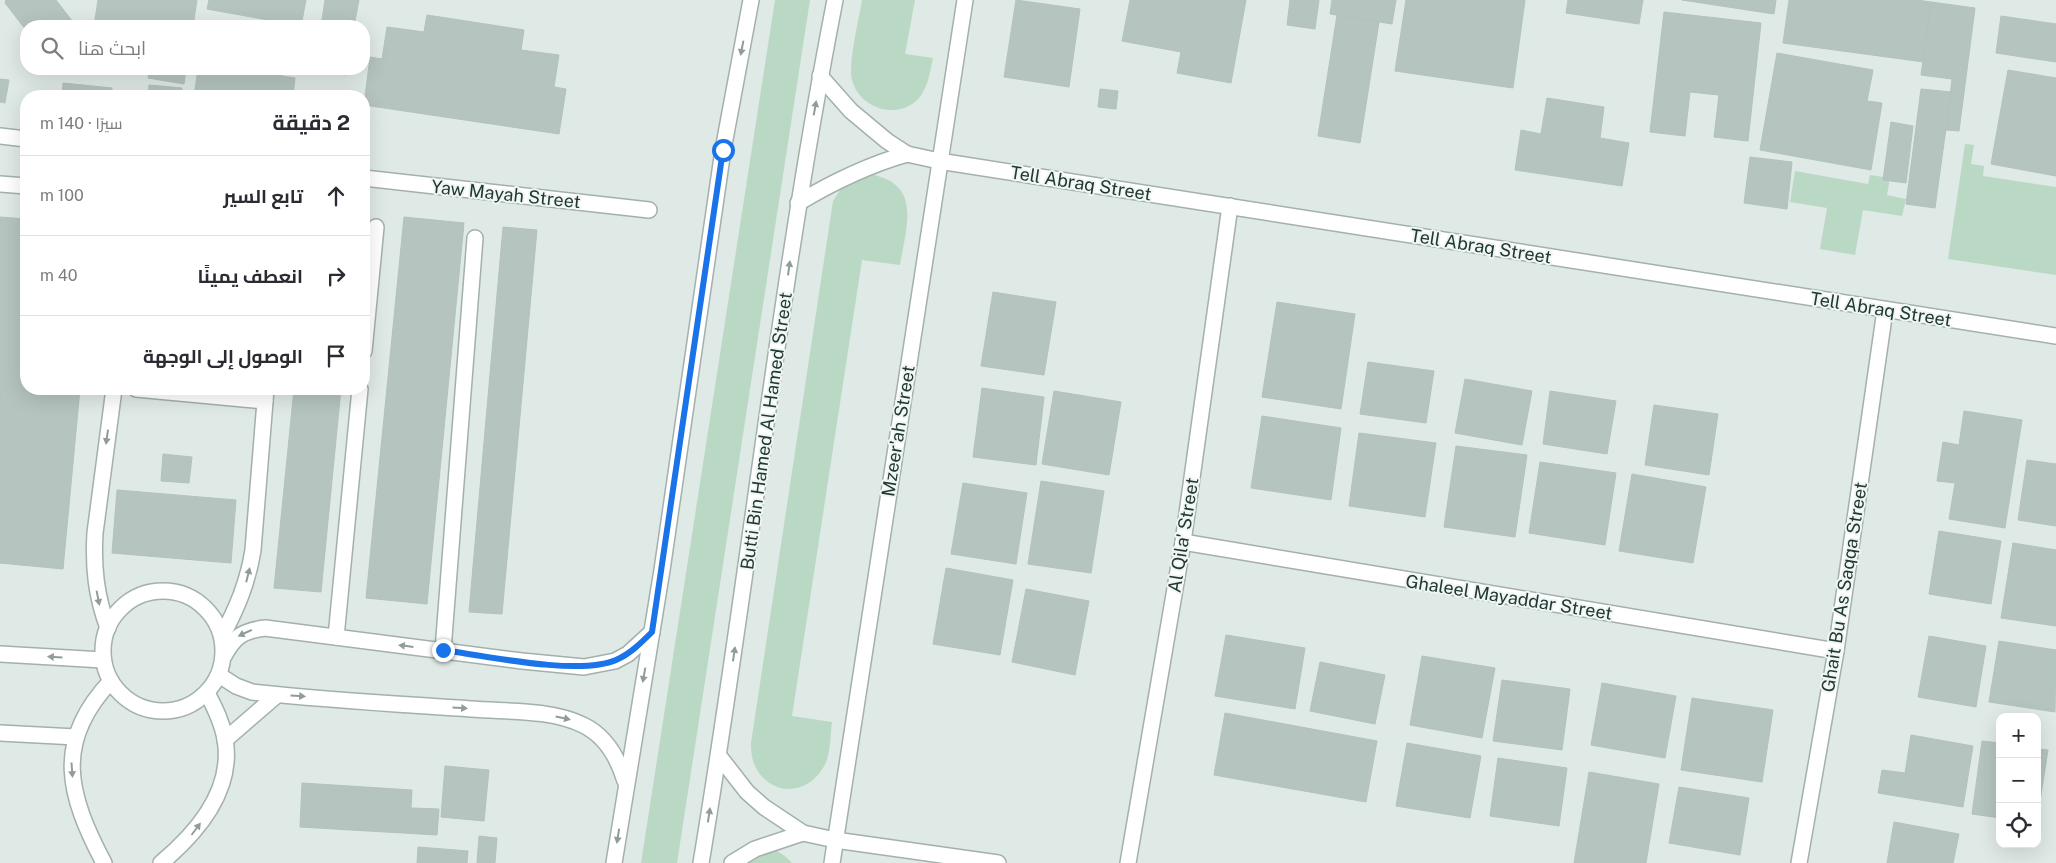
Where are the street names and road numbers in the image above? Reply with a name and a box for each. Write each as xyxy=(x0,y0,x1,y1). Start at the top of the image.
street label: Tell Abraq Street xyxy=(1009,161,1153,205)
street label: Yaw Mayah Street xyxy=(430,176,582,212)
street label: Tell Abraq Street xyxy=(1409,224,1553,268)
street label: Tell Abraq Street xyxy=(1809,287,1953,331)
street label: Butti Bin Hamed Al Hamed Street xyxy=(736,291,796,571)
street label: Mzeer'ah Street xyxy=(877,364,919,498)
street label: Al Qila' Street xyxy=(1164,476,1202,594)
street label: Ghait Bu As Saqqa Street xyxy=(1817,480,1871,694)
street label: Ghaleel Mayaddar Street xyxy=(1404,570,1614,624)

